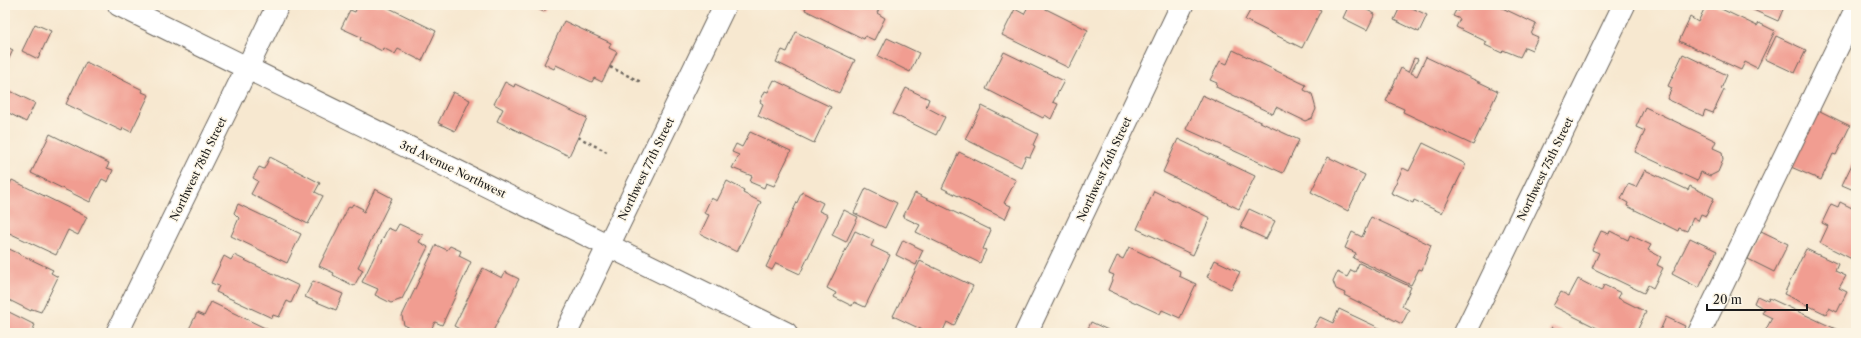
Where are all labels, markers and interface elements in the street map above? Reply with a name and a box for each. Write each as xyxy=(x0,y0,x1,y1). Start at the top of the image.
street label: Northwest 76th Street xyxy=(1074,114,1134,223)
street label: Northwest 78th Street xyxy=(167,115,229,223)
street label: Northwest 77th Street xyxy=(615,115,677,223)
street label: Northwest 75th Street xyxy=(1514,115,1576,223)
street label: 3rd Avenue Northwest xyxy=(398,137,508,201)
scale bar xyxy=(1707,286,1807,312)
text: 20 m xyxy=(1713,292,1742,307)

